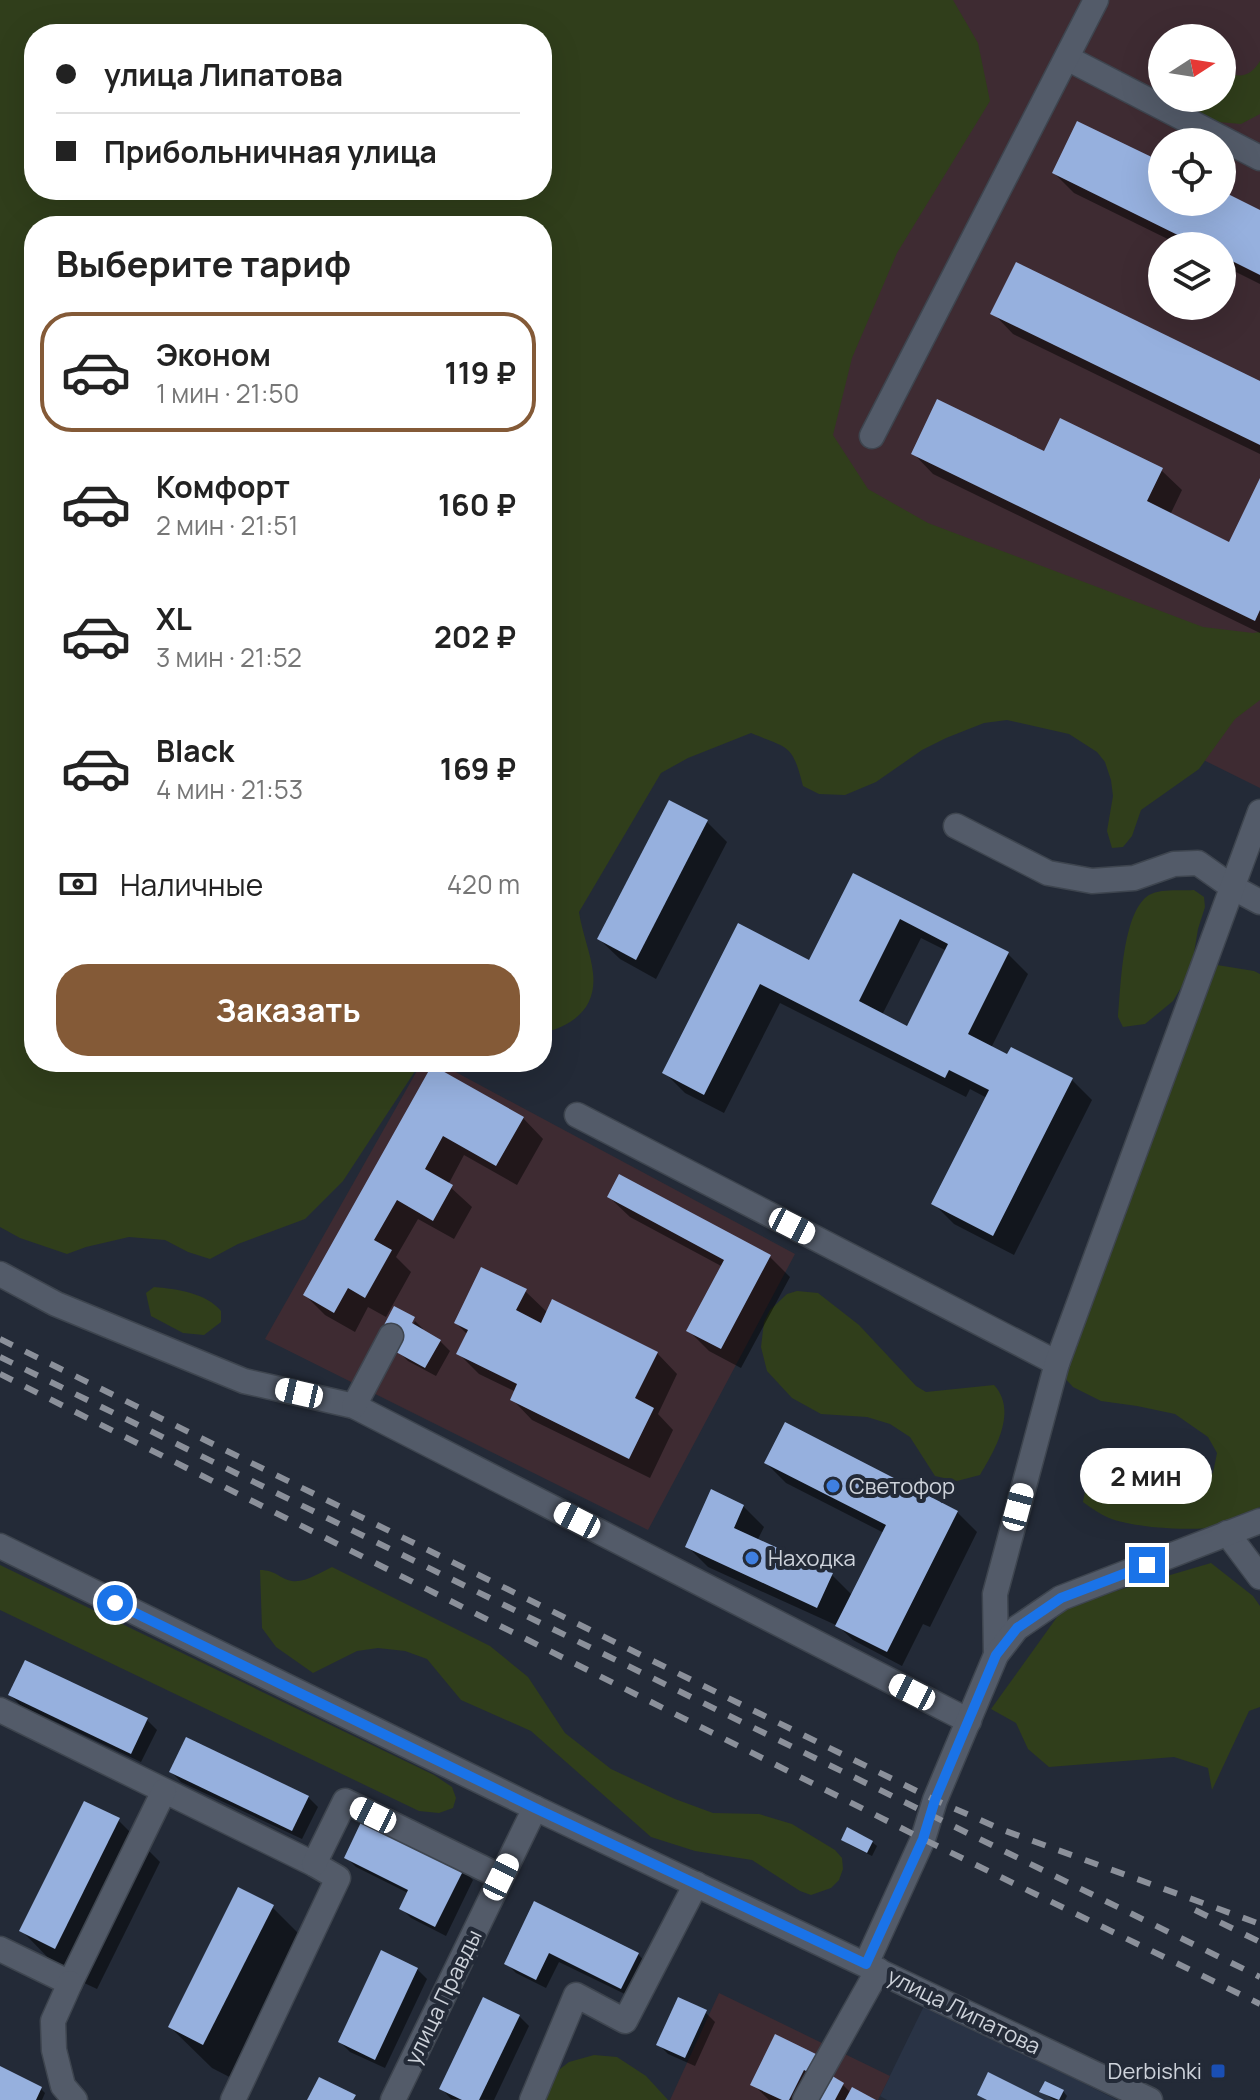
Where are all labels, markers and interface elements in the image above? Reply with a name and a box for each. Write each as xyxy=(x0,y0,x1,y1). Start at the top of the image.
north arrow xyxy=(1148,24,1236,112)
map controls xyxy=(1148,24,1236,320)
text: улица Липатова xyxy=(104,54,343,95)
button: locate xyxy=(1148,128,1236,216)
text: Прибольничная улица xyxy=(104,131,437,172)
button: layers xyxy=(1148,232,1236,320)
text: Выберите тариф xyxy=(56,239,351,288)
text: Эконом xyxy=(156,334,271,375)
icon: car xyxy=(60,336,132,408)
text: 119 ₽ xyxy=(445,352,516,393)
text: 1 мин · 21:50 xyxy=(156,375,299,411)
text: Комфорт xyxy=(156,466,290,507)
icon: car xyxy=(60,468,132,540)
text: 160 ₽ xyxy=(438,484,516,525)
text: 2 мин · 21:51 xyxy=(156,507,298,543)
text: XL xyxy=(156,598,192,639)
icon: car xyxy=(60,600,132,672)
text: 202 ₽ xyxy=(434,616,516,657)
text: 3 мин · 21:52 xyxy=(156,639,302,675)
text: Black xyxy=(156,730,234,771)
icon: car xyxy=(60,732,132,804)
text: 169 ₽ xyxy=(440,748,516,789)
text: 4 мин · 21:53 xyxy=(156,771,303,807)
icon: cash xyxy=(56,862,100,906)
text: Наличные xyxy=(120,864,263,905)
text: 420 m xyxy=(447,866,520,902)
button: Заказать xyxy=(56,964,520,1056)
car xyxy=(765,1204,819,1248)
car xyxy=(273,1376,325,1410)
callout: 2 мин xyxy=(1081,1449,1213,1505)
text: 2 мин xyxy=(1110,1458,1182,1494)
place label: Светофор xyxy=(849,1471,955,1501)
marker: Светофор xyxy=(824,1477,842,1495)
car xyxy=(1000,1481,1036,1533)
car xyxy=(550,1498,604,1542)
place label: Находка xyxy=(768,1543,856,1573)
route end xyxy=(1129,1547,1165,1583)
marker: Находка xyxy=(743,1549,761,1567)
route start xyxy=(97,1585,133,1621)
car xyxy=(885,1670,939,1714)
car xyxy=(346,1794,400,1836)
car xyxy=(480,1850,522,1904)
street label: улица Правды xyxy=(397,1924,489,2070)
street label: улица Липатова xyxy=(882,1961,1046,2061)
place label: Derbishki xyxy=(1108,2056,1202,2086)
marker: Derbishki xyxy=(1209,2062,1227,2080)

